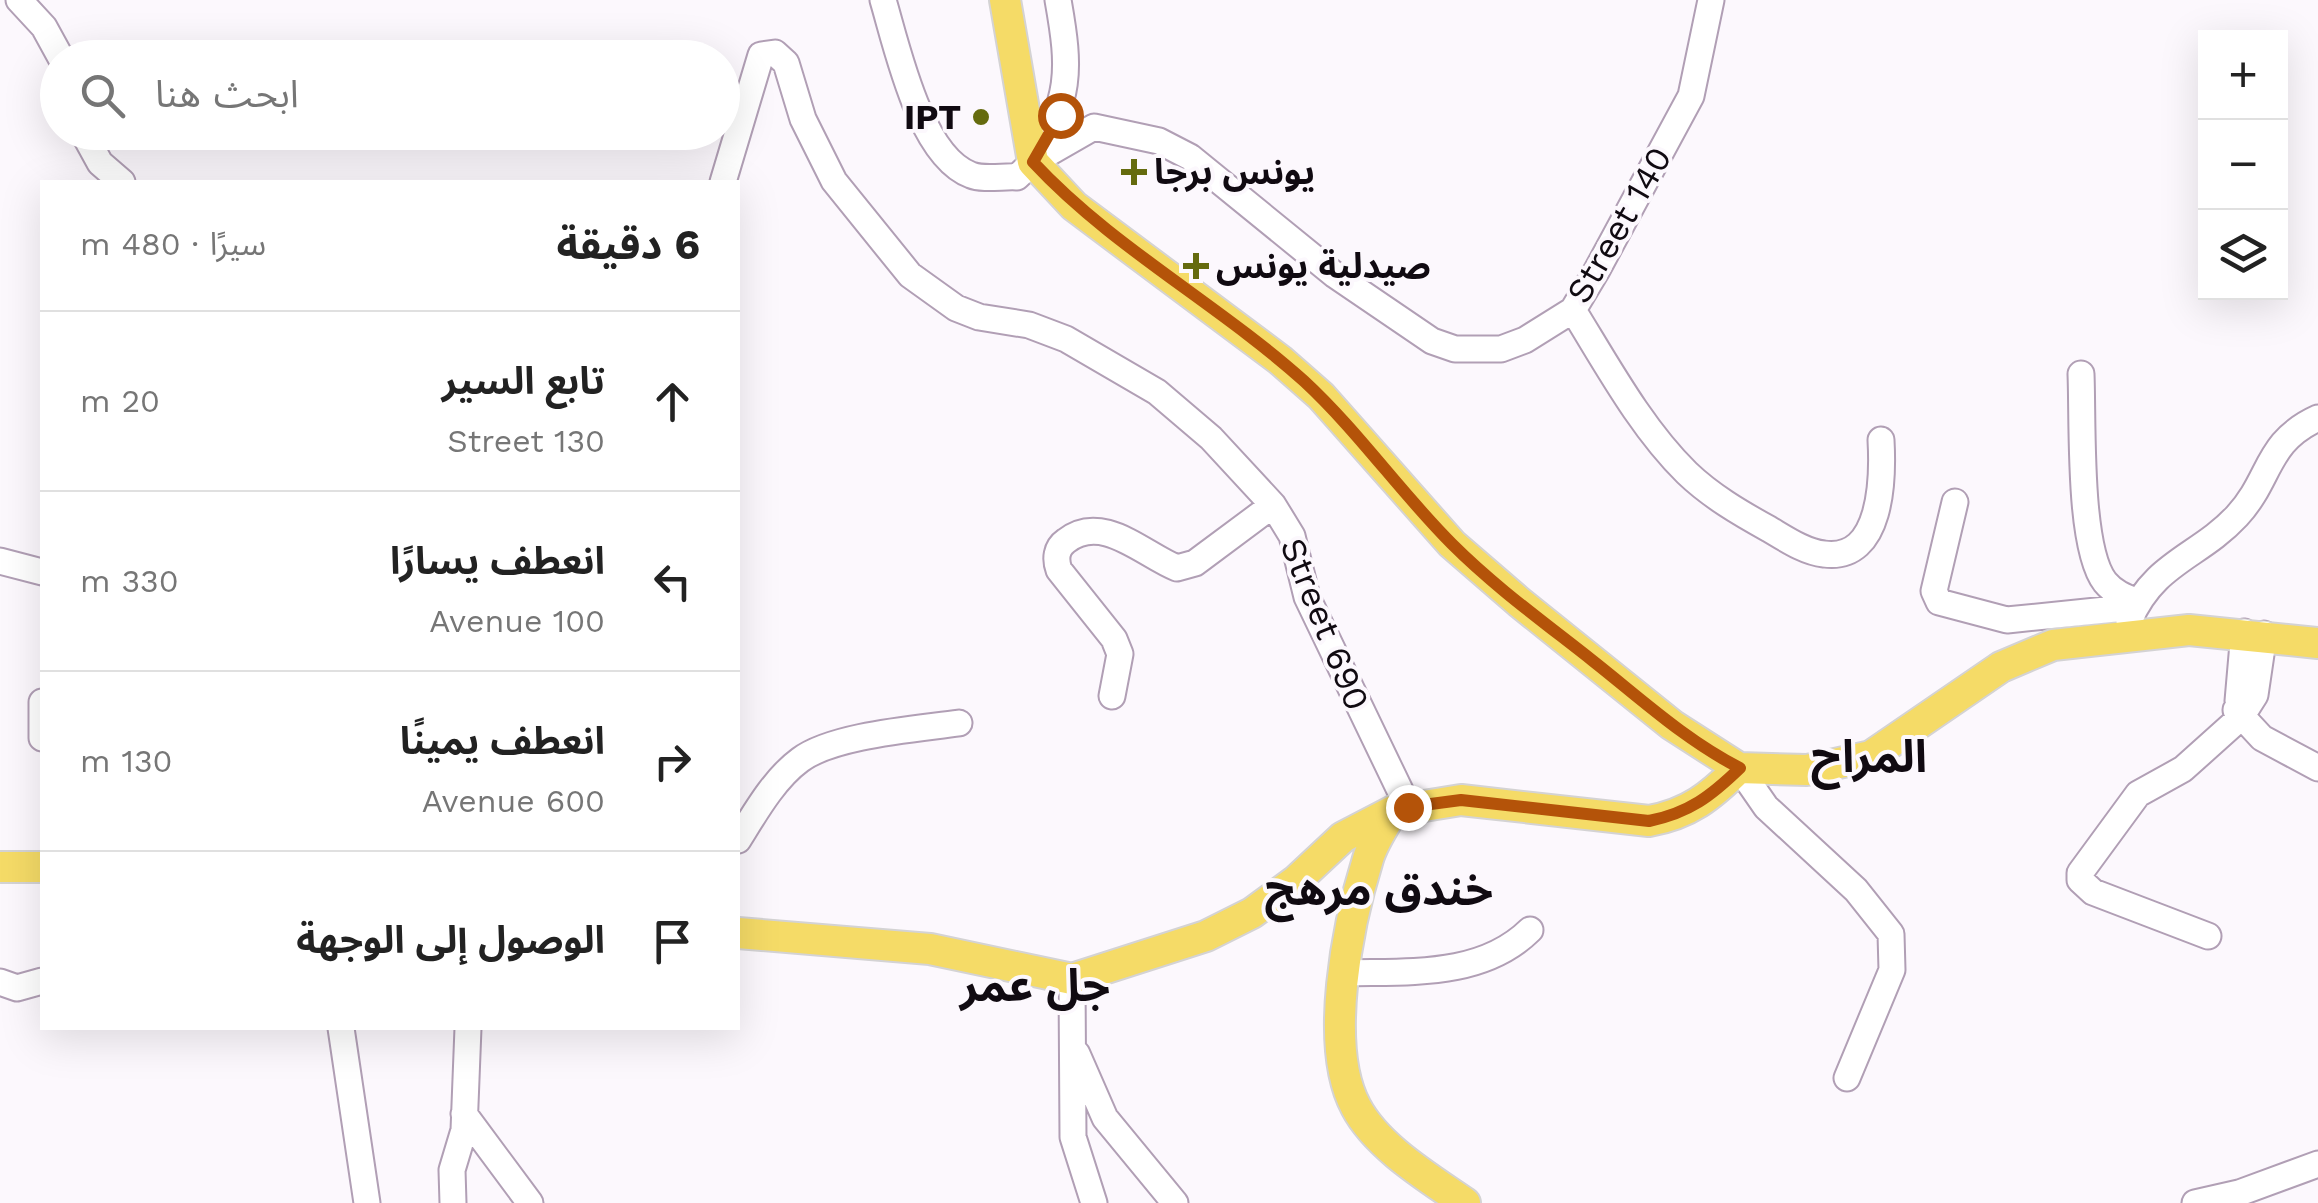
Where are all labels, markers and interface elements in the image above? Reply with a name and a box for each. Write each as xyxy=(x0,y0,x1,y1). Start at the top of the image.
map controls xyxy=(2198,30,2288,300)
button: + xyxy=(2198,30,2288,120)
search box xyxy=(40,40,740,150)
icon: search xyxy=(75,68,130,123)
text: ابحث هنا xyxy=(155,72,299,116)
route start xyxy=(1038,93,1084,139)
place label: IPT xyxy=(904,96,961,138)
marker: IPT xyxy=(970,106,992,128)
button: − xyxy=(2198,120,2288,210)
street label: Street 140 xyxy=(1557,139,1681,311)
place label: يونس برجا xyxy=(1154,151,1315,193)
marker: يونس برجا xyxy=(1123,161,1145,183)
button: layers xyxy=(2198,210,2288,300)
text: 6 دقيقة xyxy=(556,220,700,269)
text: سيرًا · 480 m xyxy=(80,225,266,263)
place label: صيدلية يونس xyxy=(1216,245,1431,287)
marker: صيدلية يونس xyxy=(1185,255,1207,277)
text: تابع السير xyxy=(442,359,605,403)
icon: ahead xyxy=(645,374,700,429)
text: 20 m xyxy=(80,382,160,420)
text: Street 130 xyxy=(447,422,605,460)
street label: Street 690 xyxy=(1271,532,1379,716)
text: انعطف يسارًا xyxy=(390,539,605,583)
icon: left xyxy=(645,554,700,609)
text: 330 m xyxy=(80,562,179,600)
text: Avenue 100 xyxy=(429,602,605,640)
text: انعطف يمينًا xyxy=(400,719,605,763)
district label: المراح xyxy=(1811,730,1927,790)
icon: right xyxy=(645,734,700,789)
text: 130 m xyxy=(80,742,172,780)
text: Avenue 600 xyxy=(422,782,605,820)
route end xyxy=(1386,785,1432,831)
district label: خندق مرهج xyxy=(1265,863,1493,923)
icon: arrive xyxy=(645,914,700,969)
text: الوصول إلى الوجهة xyxy=(296,918,605,962)
district label: جل عمر xyxy=(958,959,1110,1012)

